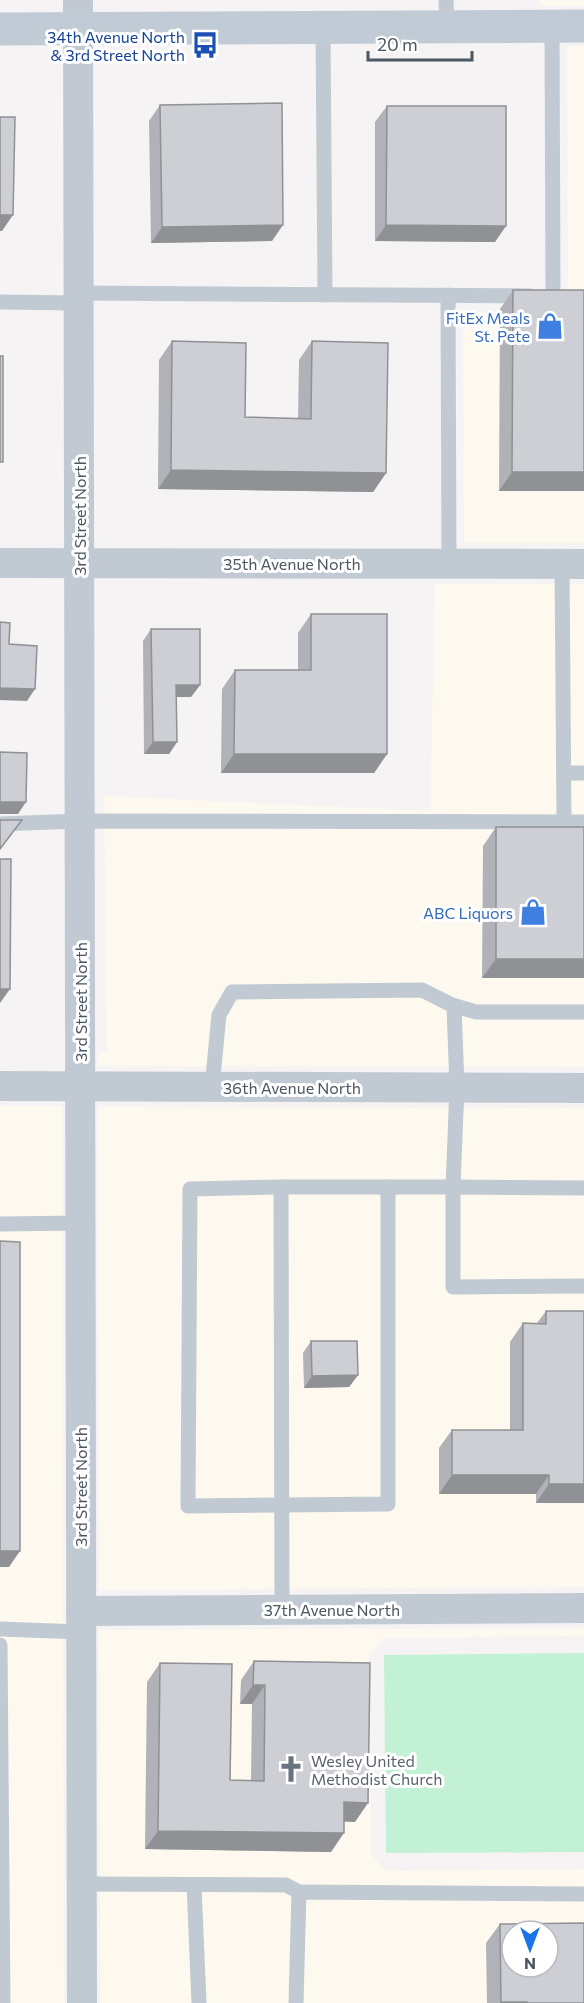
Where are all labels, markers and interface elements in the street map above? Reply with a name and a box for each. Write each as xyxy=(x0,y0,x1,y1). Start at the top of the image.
scale bar xyxy=(368,24,472,62)
place label: 34th Avenue North & 3rd Street North xyxy=(47,27,185,64)
bus stop icon: 34th Avenue North & 3rd Street North xyxy=(190,30,220,60)
text: 20 m xyxy=(377,33,418,55)
place label: FitEx Meals St. Pete xyxy=(446,308,530,345)
shop icon: FitEx Meals St. Pete xyxy=(535,311,565,341)
street label: 3rd Street North xyxy=(70,456,89,576)
street label: 35th Avenue North xyxy=(223,554,361,573)
shop icon: ABC Liquors xyxy=(518,897,548,927)
place label: ABC Liquors xyxy=(423,903,513,922)
street label: 3rd Street North xyxy=(71,942,90,1062)
street label: 36th Avenue North xyxy=(223,1078,361,1097)
street label: 3rd Street North xyxy=(71,1427,90,1547)
street label: 37th Avenue North xyxy=(264,1600,400,1619)
place label: Wesley United Methodist Church xyxy=(311,1751,442,1788)
church icon: Wesley United Methodist Church xyxy=(276,1754,306,1784)
north arrow xyxy=(500,1919,560,1979)
text: N xyxy=(524,1955,536,1974)

